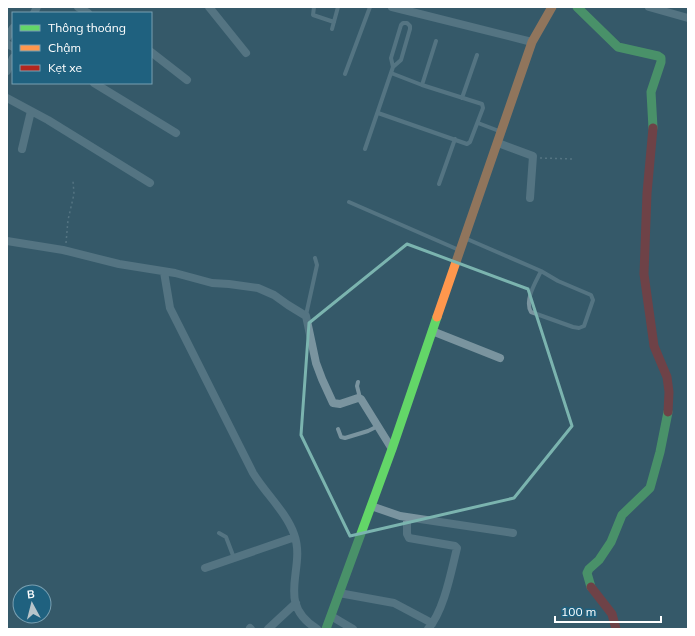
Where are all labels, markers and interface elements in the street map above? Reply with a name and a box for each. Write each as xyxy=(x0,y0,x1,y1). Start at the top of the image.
legend xyxy=(12,12,152,84)
text: Thông thoáng xyxy=(48,20,126,35)
text: Chậm xyxy=(48,40,81,55)
text: Kẹt xe xyxy=(48,60,82,75)
north arrow xyxy=(12,584,52,624)
text: B xyxy=(26,587,36,601)
scale bar xyxy=(555,598,661,624)
text: 100 m xyxy=(561,604,596,619)

